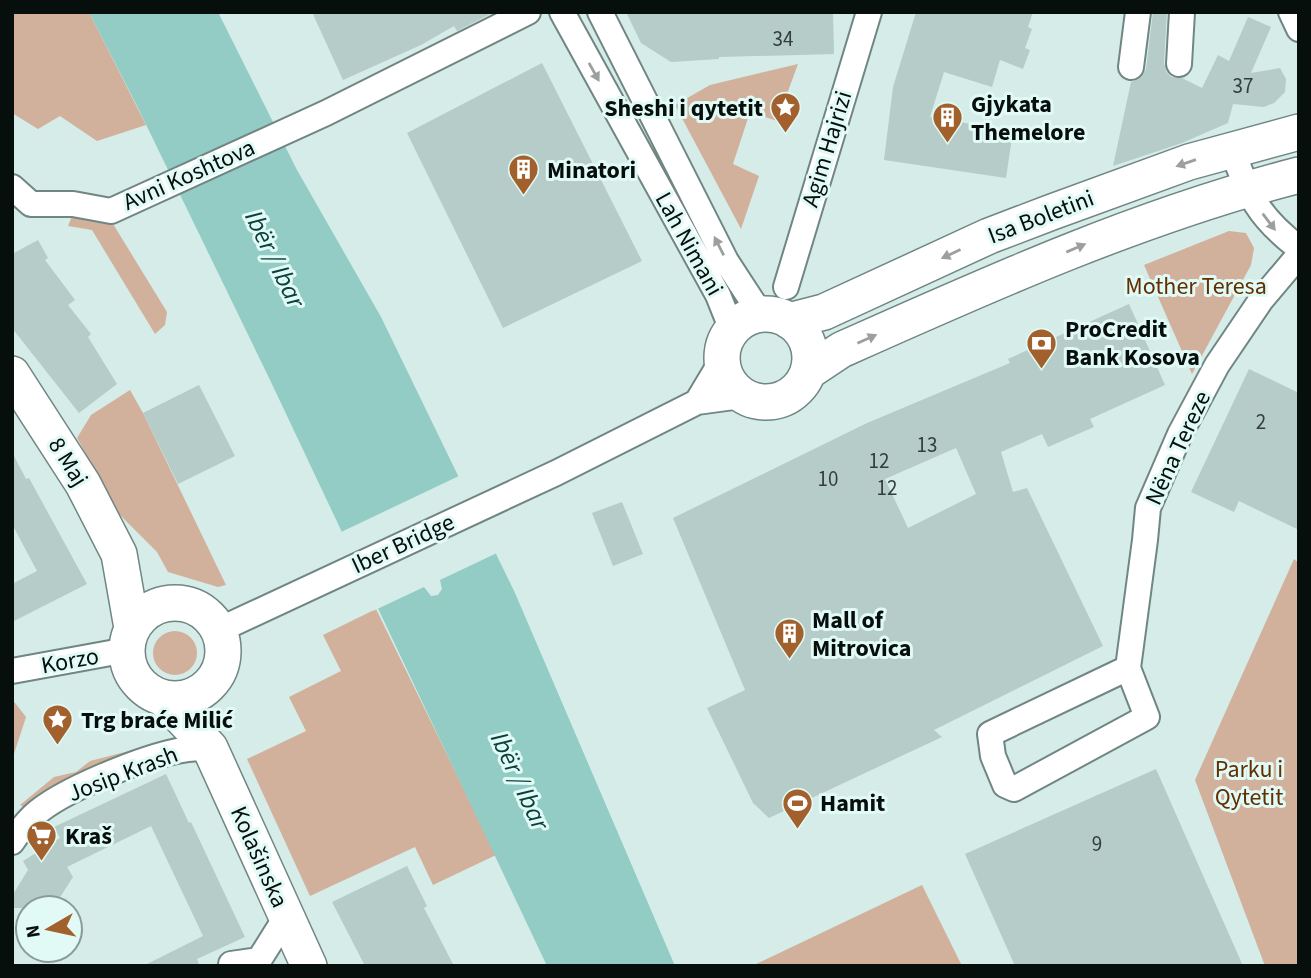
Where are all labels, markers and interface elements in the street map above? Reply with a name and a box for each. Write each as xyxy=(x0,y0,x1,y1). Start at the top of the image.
house number: 34 xyxy=(773,24,793,54)
one-way arrow xyxy=(588,63,600,82)
house number: 37 xyxy=(1233,71,1253,101)
street label: Agim Hajrizi xyxy=(793,87,861,211)
place label: Gjykata Themelore xyxy=(971,87,1085,150)
place label: Sheshi i qytetit xyxy=(604,91,763,126)
place icon: Sheshi i qytetit xyxy=(769,91,803,135)
building icon: Gjykata Themelore xyxy=(931,101,965,145)
street label: Avni Koshtova xyxy=(117,130,261,220)
building icon: Minatori xyxy=(507,153,541,197)
place label: Minatori xyxy=(547,153,636,188)
one-way arrow xyxy=(1175,158,1196,169)
street label: Isa Boletini xyxy=(983,181,1099,253)
street label: Lah Nimani xyxy=(646,186,732,302)
water label: Ibër / Ibar xyxy=(236,204,315,315)
one-way arrow xyxy=(1262,212,1276,231)
one-way arrow xyxy=(713,235,725,255)
one-way arrow xyxy=(1066,243,1087,254)
one-way arrow xyxy=(941,248,961,260)
park label: Mother Teresa xyxy=(1125,269,1267,304)
place label: ProCredit Bank Kosova xyxy=(1065,312,1200,375)
bank icon: ProCredit Bank Kosova xyxy=(1025,326,1059,370)
one-way arrow xyxy=(857,333,878,344)
street label: Nëna Tereze xyxy=(1136,385,1220,511)
house number: 2 xyxy=(1256,407,1266,437)
house number: 13 xyxy=(917,430,937,460)
street label: 8 Maj xyxy=(39,431,97,493)
house number: 12 xyxy=(869,446,889,476)
house number: 10 xyxy=(818,464,838,494)
house number: 12 xyxy=(877,473,897,503)
street label: Iber Bridge xyxy=(346,505,460,583)
place label: Mall of Mitrovica xyxy=(812,603,911,666)
building icon: Mall of Mitrovica xyxy=(772,617,806,661)
street label: Korzo xyxy=(38,639,102,683)
place icon: Trg braće Milić xyxy=(41,703,75,747)
place label: Trg braće Milić xyxy=(81,703,234,738)
water label: Ibër / Ibar xyxy=(481,726,559,837)
street label: Josip Krash xyxy=(63,737,183,811)
park label: Parku i Qytetit xyxy=(1215,752,1283,815)
sports icon: Hamit xyxy=(780,786,814,830)
place label: Hamit xyxy=(820,786,885,821)
street label: Kolašinska xyxy=(221,801,297,913)
supermarket icon: Kraš xyxy=(25,819,59,863)
place label: Kraš xyxy=(65,819,112,854)
house number: 9 xyxy=(1092,829,1102,859)
north arrow xyxy=(14,894,84,964)
text: N xyxy=(19,923,48,940)

